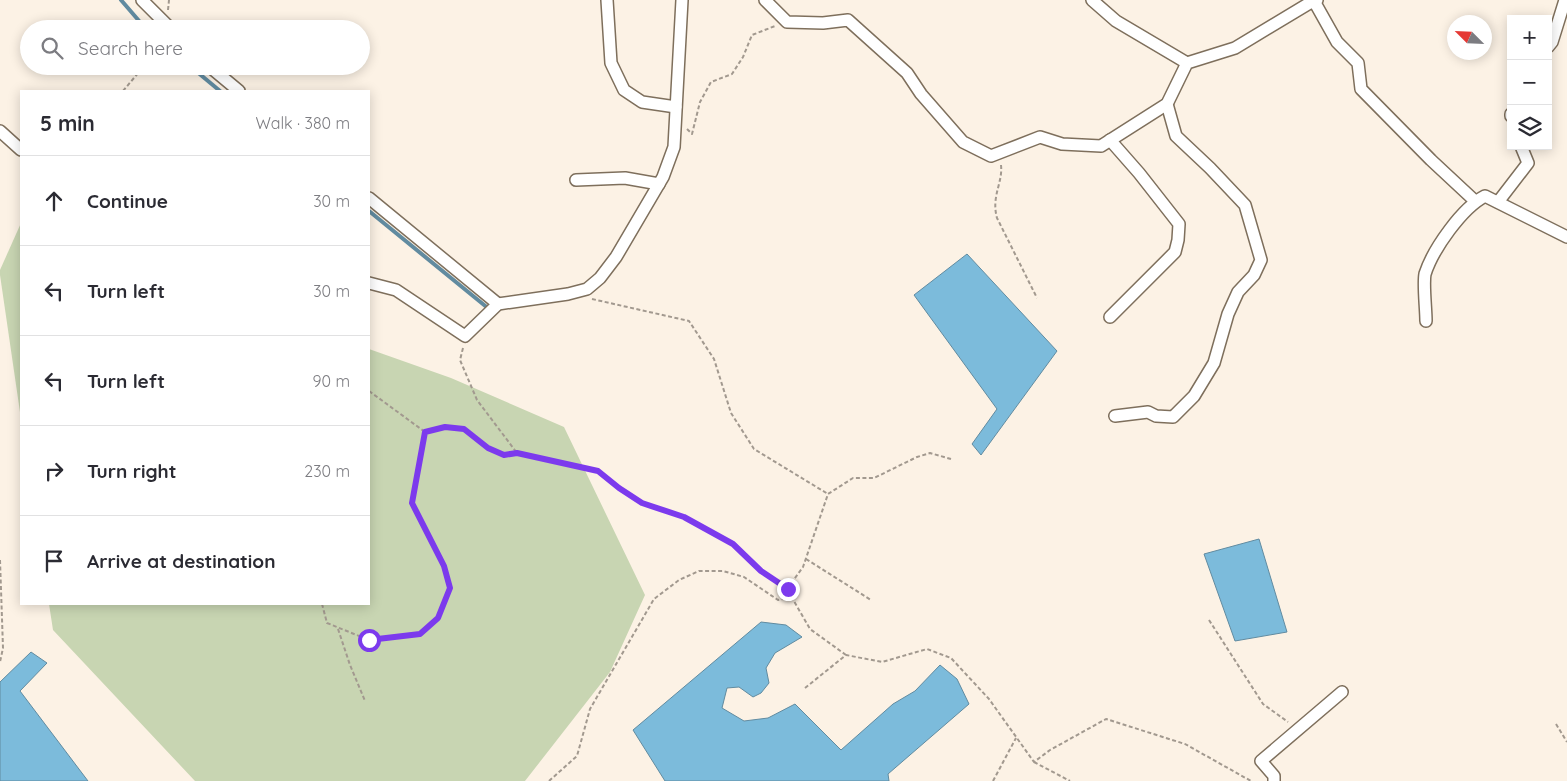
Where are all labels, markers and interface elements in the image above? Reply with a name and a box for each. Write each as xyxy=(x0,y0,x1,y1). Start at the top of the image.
north arrow xyxy=(1447,15,1492,60)
map controls xyxy=(1507,15,1552,150)
button: + xyxy=(1507,15,1552,60)
search box xyxy=(20,20,370,75)
icon: search xyxy=(38,34,66,62)
text: Search here xyxy=(78,36,183,60)
button: − xyxy=(1507,60,1552,105)
button: layers xyxy=(1507,105,1552,150)
text: 5 min xyxy=(40,110,95,136)
text: Walk · 380 m xyxy=(255,113,350,133)
icon: ahead xyxy=(40,187,68,215)
text: Continue xyxy=(87,189,168,213)
text: 30 m xyxy=(313,191,350,211)
icon: left xyxy=(40,277,68,305)
text: Turn left xyxy=(87,279,165,303)
text: 30 m xyxy=(313,281,350,301)
icon: left xyxy=(40,367,68,395)
text: Turn left xyxy=(87,369,165,393)
text: 90 m xyxy=(313,371,350,391)
icon: right xyxy=(40,457,68,485)
text: Turn right xyxy=(87,459,176,483)
text: 230 m xyxy=(304,461,350,481)
icon: arrive xyxy=(40,547,68,575)
text: Arrive at destination xyxy=(87,549,276,573)
route end xyxy=(777,578,800,601)
route start xyxy=(358,629,381,652)

